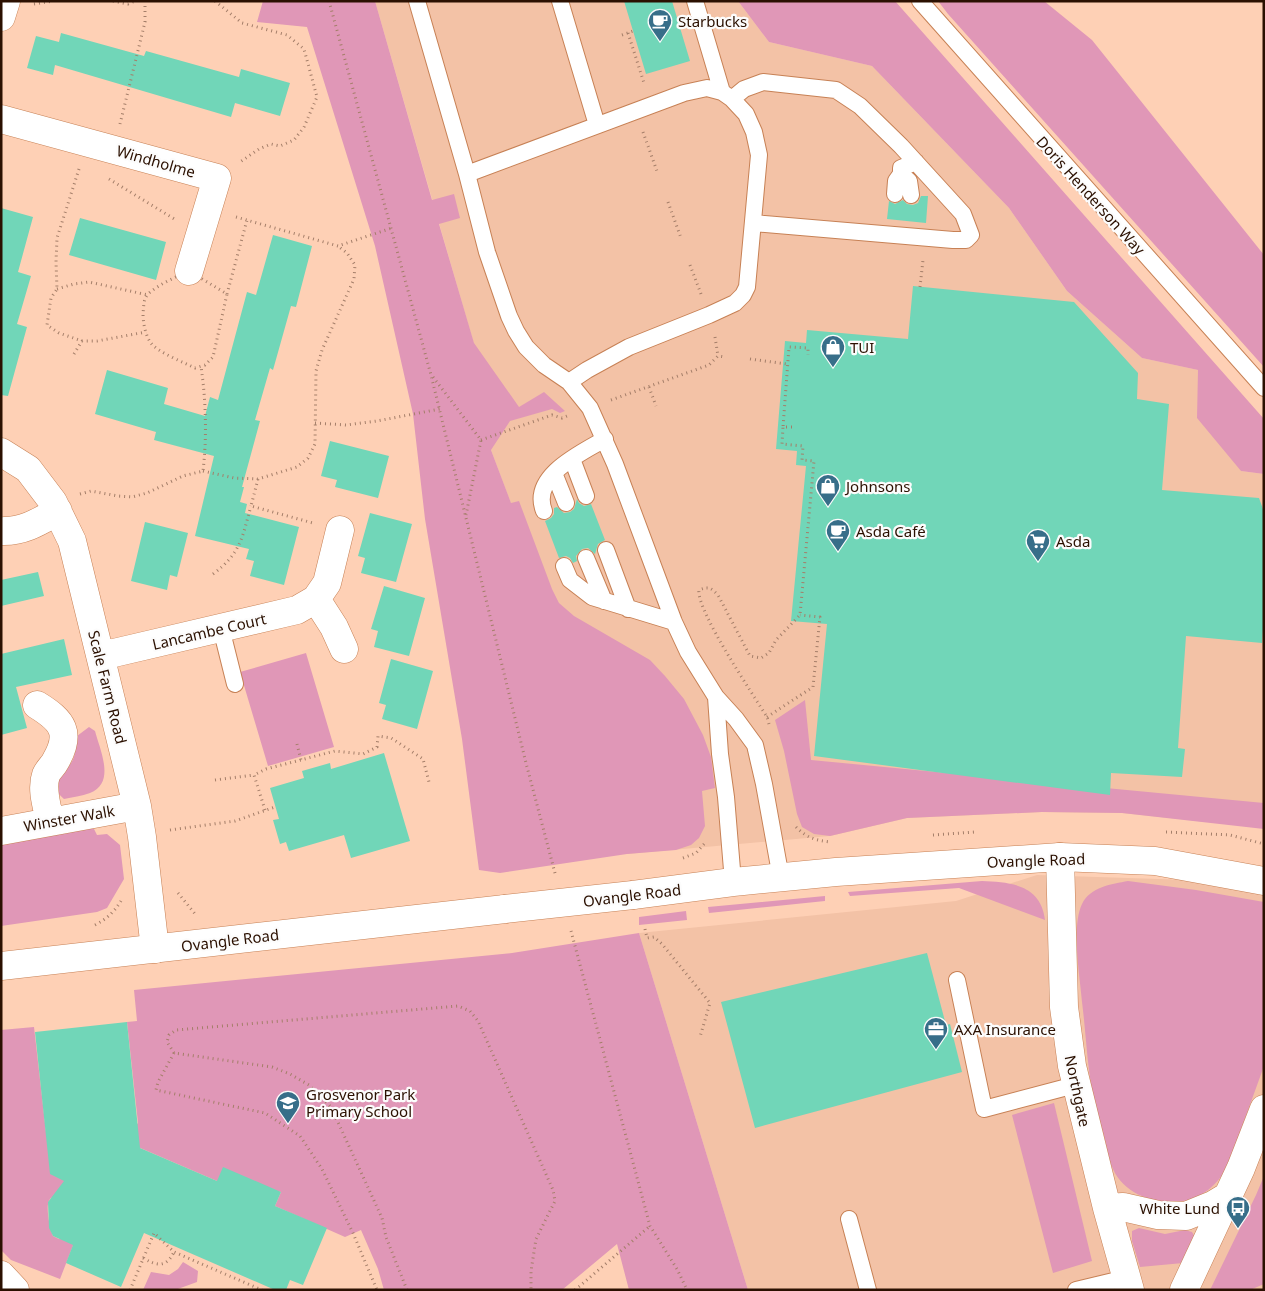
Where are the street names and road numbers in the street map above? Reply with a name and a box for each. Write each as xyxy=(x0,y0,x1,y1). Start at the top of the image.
street label: Doris Henderson Way xyxy=(1032,131,1150,259)
street label: Windholme xyxy=(114,140,198,182)
street label: Lancambe Court xyxy=(150,608,268,654)
street label: Scale Farm Road xyxy=(84,628,132,746)
street label: Winster Walk xyxy=(22,800,116,836)
street label: Ovangle Road xyxy=(986,848,1086,872)
street label: Ovangle Road xyxy=(582,879,682,911)
street label: Ovangle Road xyxy=(180,924,280,956)
street label: Northgate xyxy=(1061,1053,1095,1129)

